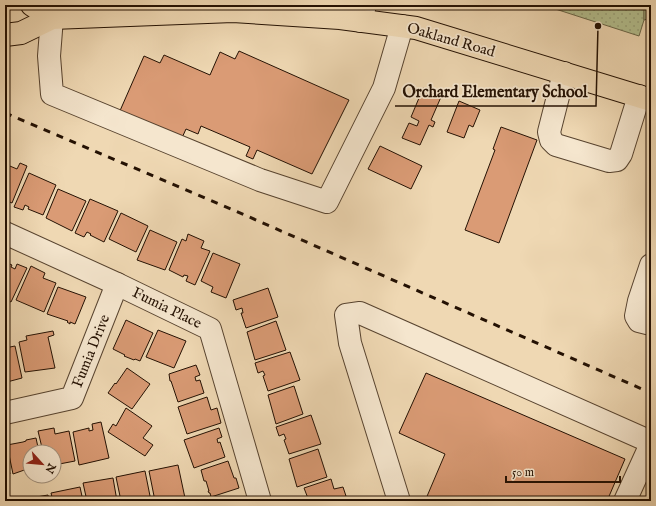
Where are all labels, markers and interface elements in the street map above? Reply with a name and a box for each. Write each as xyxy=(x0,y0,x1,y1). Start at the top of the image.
street label: Oakland Road xyxy=(405,18,498,62)
callout: Orchard Elementary School xyxy=(395,78,596,106)
text: Orchard Elementary School xyxy=(403,83,588,103)
street label: Fumia Place xyxy=(129,283,205,333)
street label: Fumia Drive xyxy=(68,311,114,390)
north arrow xyxy=(22,444,62,484)
scale bar xyxy=(506,458,620,484)
text: N xyxy=(41,460,59,476)
text: 50 m xyxy=(512,465,534,480)

